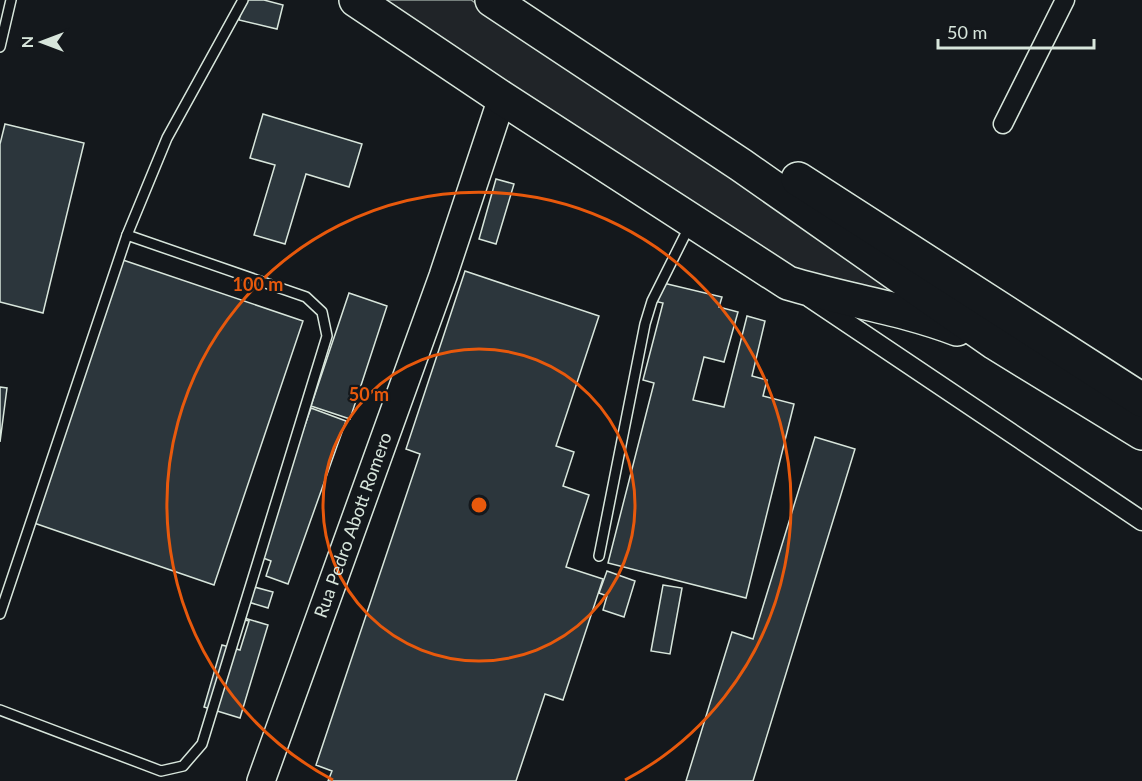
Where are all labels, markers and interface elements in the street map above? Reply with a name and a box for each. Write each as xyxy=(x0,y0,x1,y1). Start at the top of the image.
north arrow xyxy=(12,12,72,72)
scale bar xyxy=(938,12,1094,50)
text: 50 m xyxy=(947,21,987,43)
text: N xyxy=(17,36,36,48)
text: 100 m xyxy=(233,273,283,295)
text: 50 m xyxy=(349,383,389,405)
street label: Rua Pedro Abott Romero xyxy=(309,429,396,621)
centre of rings xyxy=(469,495,489,515)

